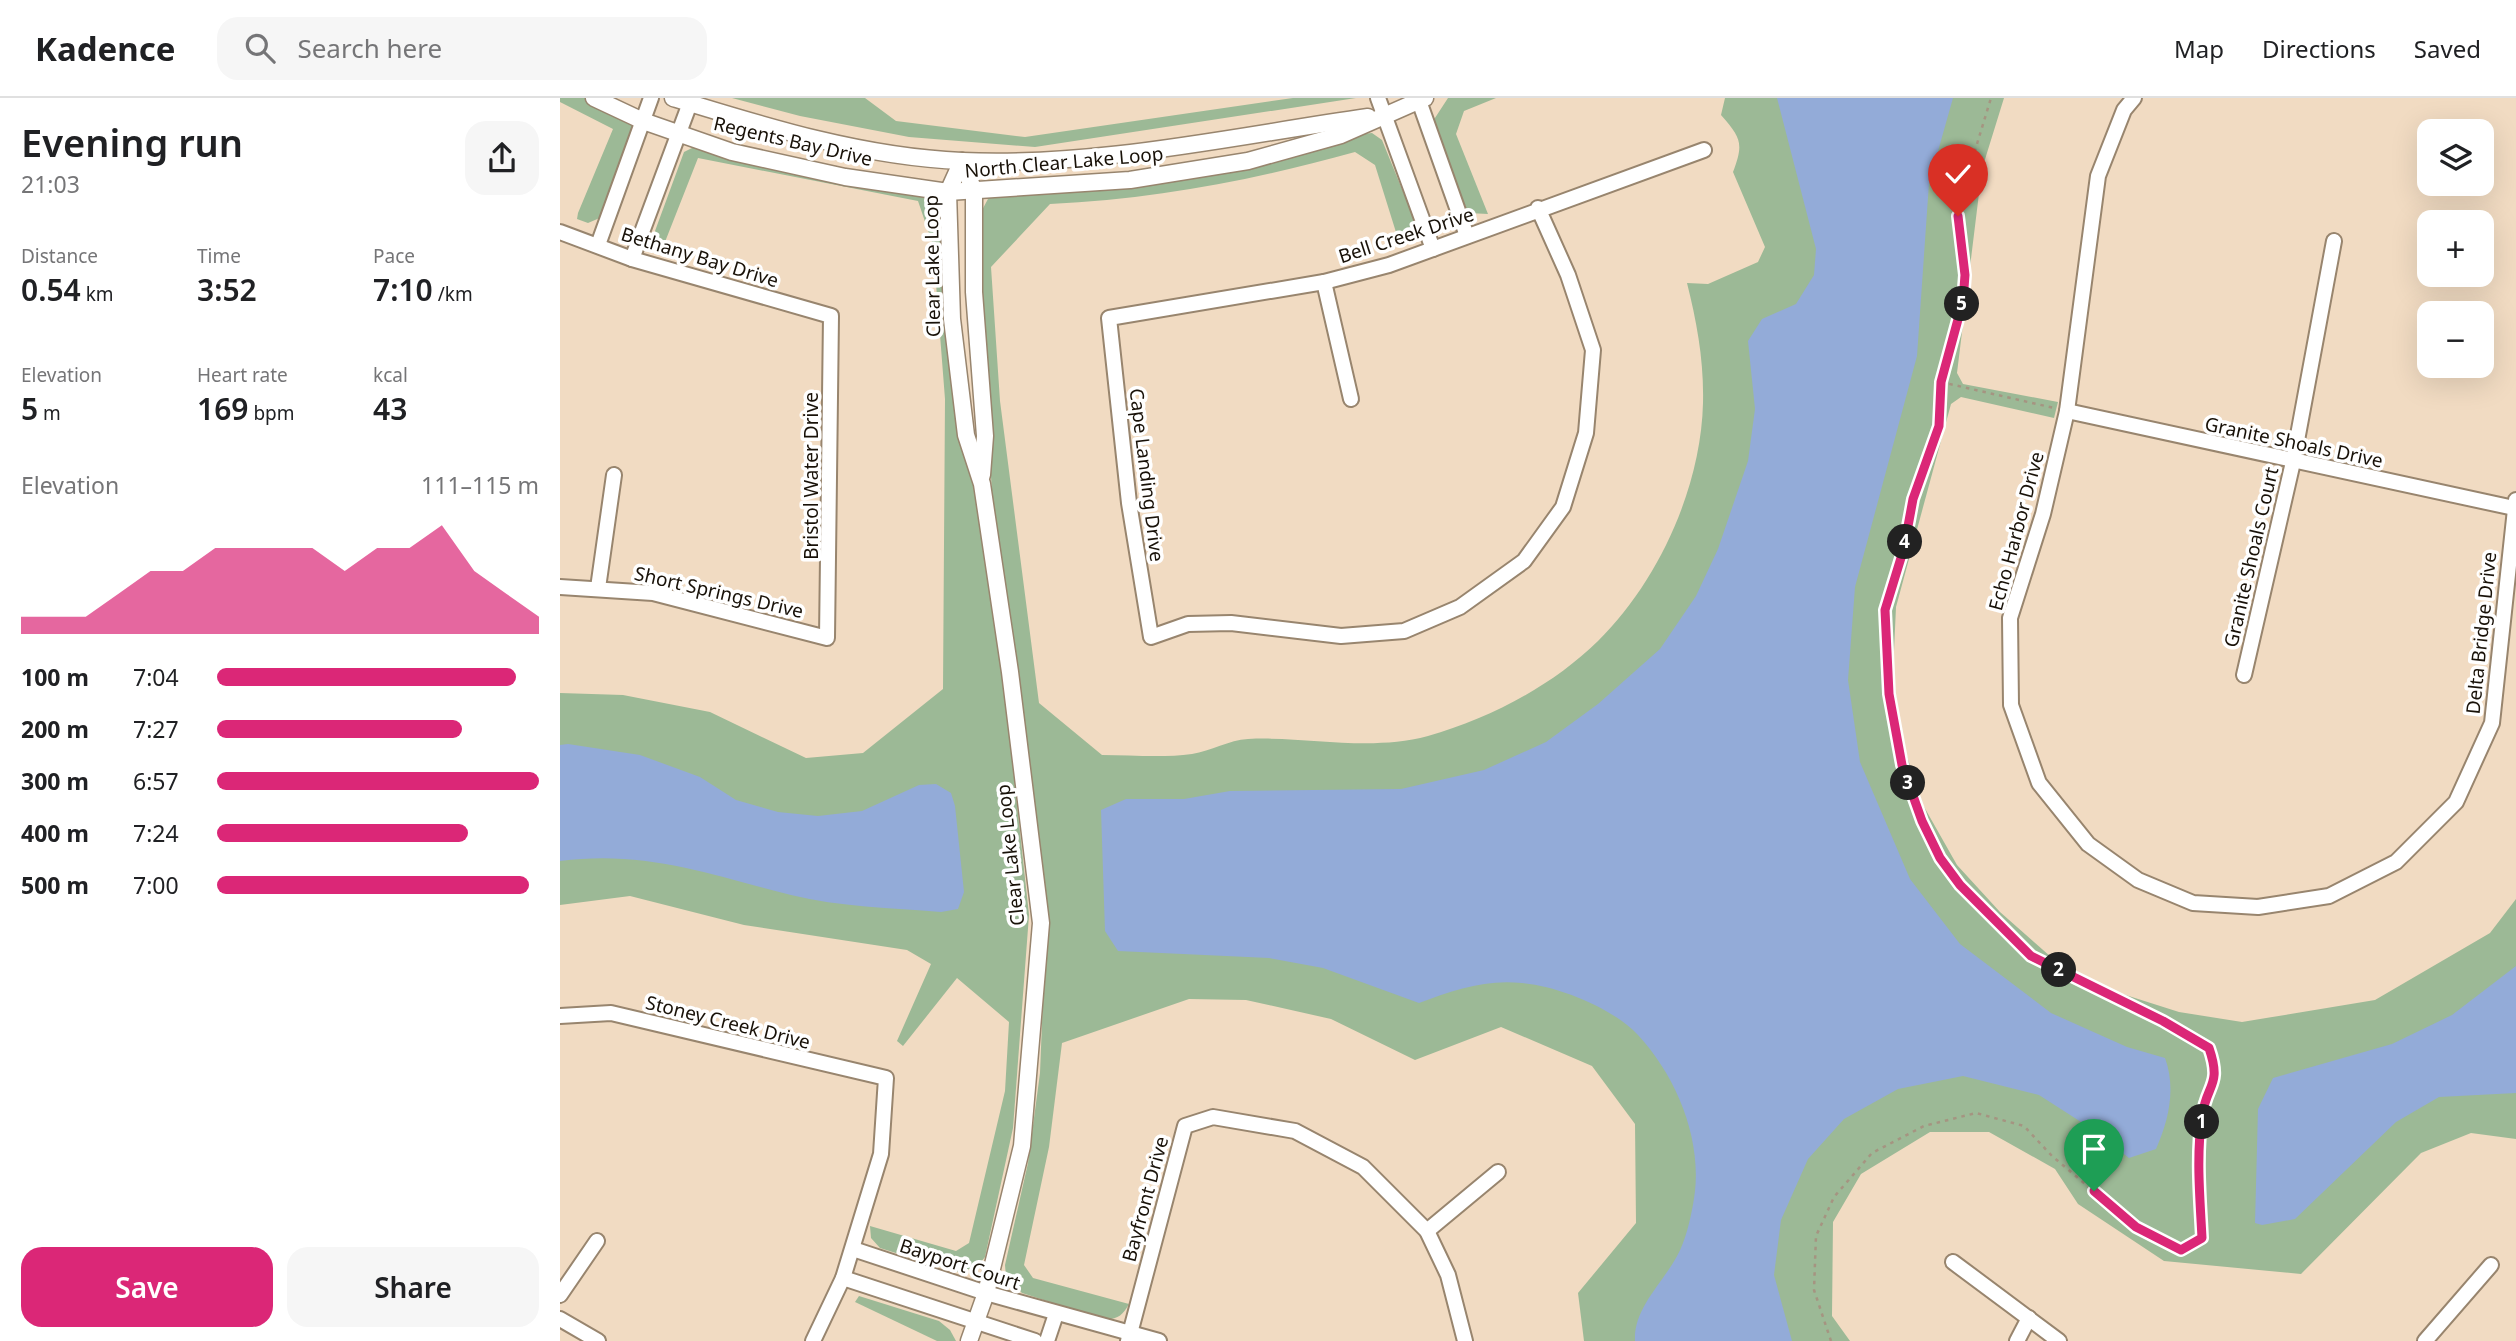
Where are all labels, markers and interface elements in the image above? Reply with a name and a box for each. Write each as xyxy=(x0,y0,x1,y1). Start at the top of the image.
search box xyxy=(217,17,707,80)
text: Kadence xyxy=(35,26,175,71)
icon: search xyxy=(241,29,279,67)
text: Search here xyxy=(297,30,442,66)
text: Map xyxy=(2174,32,2224,65)
text: Directions xyxy=(2262,32,2376,65)
text: Saved xyxy=(2414,32,2481,65)
street label: Regents Bay Drive xyxy=(711,110,875,172)
text: Evening run xyxy=(21,116,243,168)
map controls xyxy=(2417,119,2494,378)
button: layers xyxy=(2417,119,2494,196)
button: share xyxy=(465,121,539,195)
street label: North Clear Lake Loop xyxy=(964,140,1164,184)
pin xyxy=(1928,144,1988,216)
icon: check xyxy=(1939,155,1977,193)
text: 21:03 xyxy=(21,168,80,200)
street label: Clear Lake Loop xyxy=(918,195,946,337)
street label: Bell Creek Drive xyxy=(1335,201,1477,269)
button: + xyxy=(2417,210,2494,287)
street label: Bethany Bay Drive xyxy=(618,221,782,293)
text: Distance xyxy=(21,243,98,269)
text: Time xyxy=(197,243,241,269)
text: Pace xyxy=(373,243,415,269)
text: 0.54 xyxy=(21,269,81,310)
text: 3:52 xyxy=(197,269,257,310)
text: 7:10 xyxy=(373,269,433,310)
text: km xyxy=(81,281,114,307)
text: /km xyxy=(433,281,473,307)
pin: 5 xyxy=(1944,286,1980,322)
text: 5 xyxy=(1956,290,1967,316)
button: − xyxy=(2417,301,2494,378)
text: Elevation xyxy=(21,362,102,388)
text: Heart rate xyxy=(197,362,288,388)
text: kcal xyxy=(373,362,408,388)
street label: Cape Landing Drive xyxy=(1123,387,1171,563)
text: 5 xyxy=(21,388,38,429)
text: 169 xyxy=(197,388,248,429)
text: 43 xyxy=(373,388,407,429)
street label: Bristol Water Drive xyxy=(798,392,824,560)
text: m xyxy=(38,400,61,426)
text: bpm xyxy=(248,400,295,426)
street label: Granite Shoals Drive xyxy=(2203,410,2385,474)
street label: Echo Harbor Drive xyxy=(1982,449,2050,613)
street label: Granite Shoals Court xyxy=(2218,464,2284,650)
text: Elevation xyxy=(21,469,119,501)
text: 111–115 m xyxy=(421,469,539,501)
pin: 4 xyxy=(1888,524,1922,560)
text: 4 xyxy=(1899,528,1910,554)
street label: Delta Bridge Drive xyxy=(2460,551,2502,715)
street label: Short Springs Drive xyxy=(632,560,806,624)
text: 100 m xyxy=(21,661,89,693)
text: 7:04 xyxy=(133,661,179,693)
text: 200 m xyxy=(21,713,89,745)
text: 7:27 xyxy=(133,713,179,745)
text: 300 m xyxy=(21,765,89,797)
text: 6:57 xyxy=(133,765,179,797)
pin: 3 xyxy=(1890,766,1926,800)
text: 3 xyxy=(1902,769,1913,795)
street label: Clear Lake Loop xyxy=(990,783,1030,927)
text: 400 m xyxy=(21,817,89,849)
text: 7:24 xyxy=(133,817,179,849)
text: 500 m xyxy=(21,869,89,901)
text: 7:00 xyxy=(133,869,179,901)
pin: 2 xyxy=(2042,952,2076,988)
text: 2 xyxy=(2053,956,2064,982)
street label: Stoney Creek Drive xyxy=(643,989,813,1055)
pin: 1 xyxy=(2184,1104,2220,1140)
text: 1 xyxy=(2196,1108,2207,1134)
pin xyxy=(2064,1119,2124,1191)
icon: arrive xyxy=(2075,1130,2113,1168)
street label: Bayfront Drive xyxy=(1116,1133,1174,1265)
street label: Bayport Court xyxy=(896,1232,1024,1296)
button: Save xyxy=(21,1247,273,1327)
button: Share xyxy=(287,1247,539,1327)

